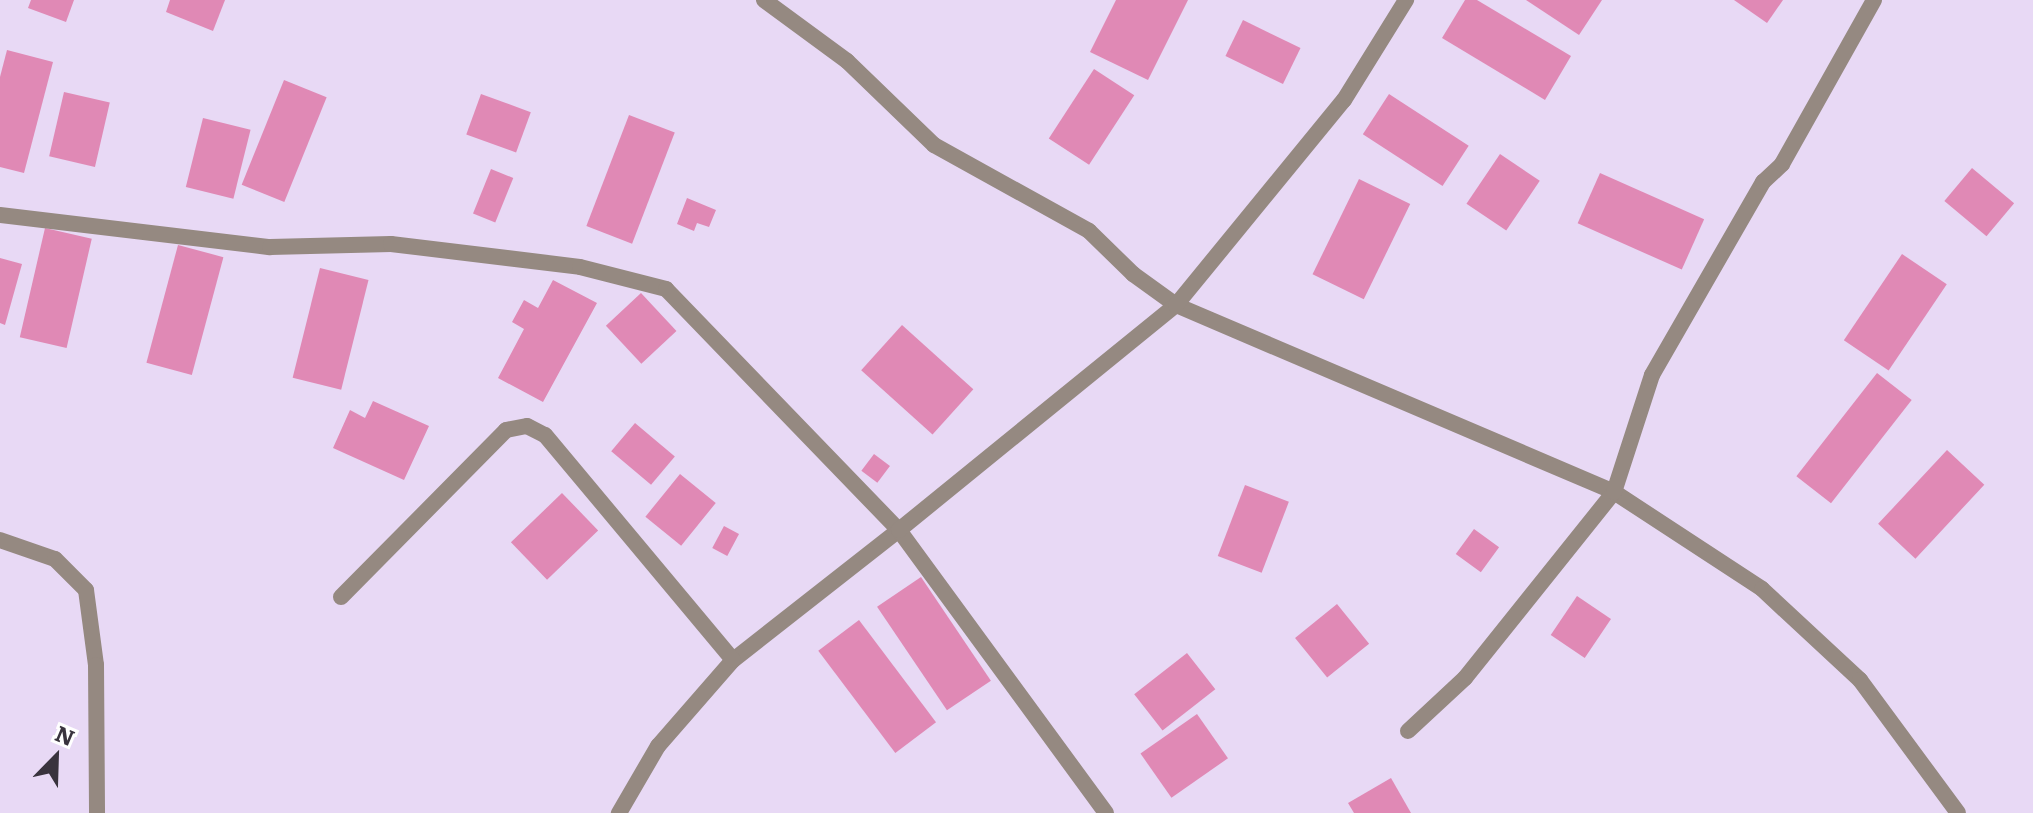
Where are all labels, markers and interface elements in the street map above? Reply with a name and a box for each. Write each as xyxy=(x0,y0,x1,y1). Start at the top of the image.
text: N xyxy=(51,716,81,753)
north arrow xyxy=(16,717,96,797)

